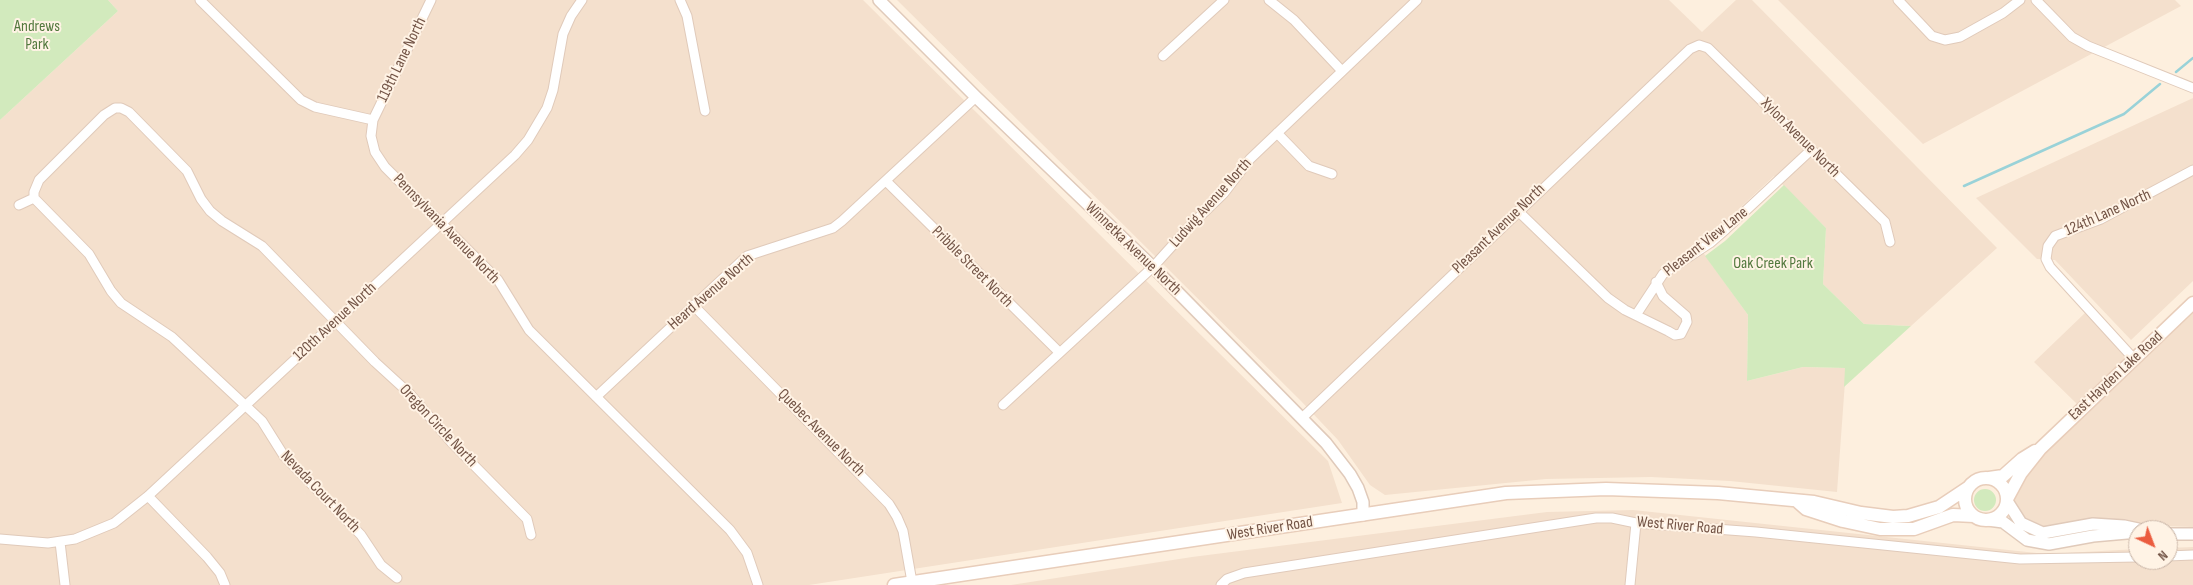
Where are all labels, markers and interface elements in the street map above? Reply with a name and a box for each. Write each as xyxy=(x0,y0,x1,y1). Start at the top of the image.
street label: 119th Lane North xyxy=(373,14,431,106)
park label: Andrews Park xyxy=(14,17,60,55)
street label: Xylon Avenue North xyxy=(1756,94,1844,182)
street label: Ludwig Avenue North xyxy=(1166,155,1256,251)
street label: Pennsylvania Avenue North xyxy=(389,170,503,288)
street label: Pleasant Avenue North xyxy=(1449,180,1549,278)
street label: 124th Lane North xyxy=(2062,185,2154,241)
street label: Winnetka Avenue North xyxy=(1081,198,1185,300)
street label: Pleasant View Lane xyxy=(1660,203,1752,281)
street label: Pribble Street North xyxy=(927,222,1017,312)
street label: Heard Avenue North xyxy=(664,250,758,334)
park label: Oak Creek Park xyxy=(1733,254,1813,274)
street label: 120th Avenue North xyxy=(289,279,381,365)
street label: East Hayden Lake Road xyxy=(2065,327,2167,425)
street label: Oregon Circle North xyxy=(395,381,481,471)
street label: Quebec Avenue North xyxy=(773,385,869,481)
street label: Nevada Court North xyxy=(276,447,364,537)
street label: West River Road xyxy=(1226,513,1314,545)
street label: West River Road xyxy=(1636,513,1724,539)
north arrow xyxy=(2128,520,2178,570)
text: N xyxy=(2154,547,2171,564)

